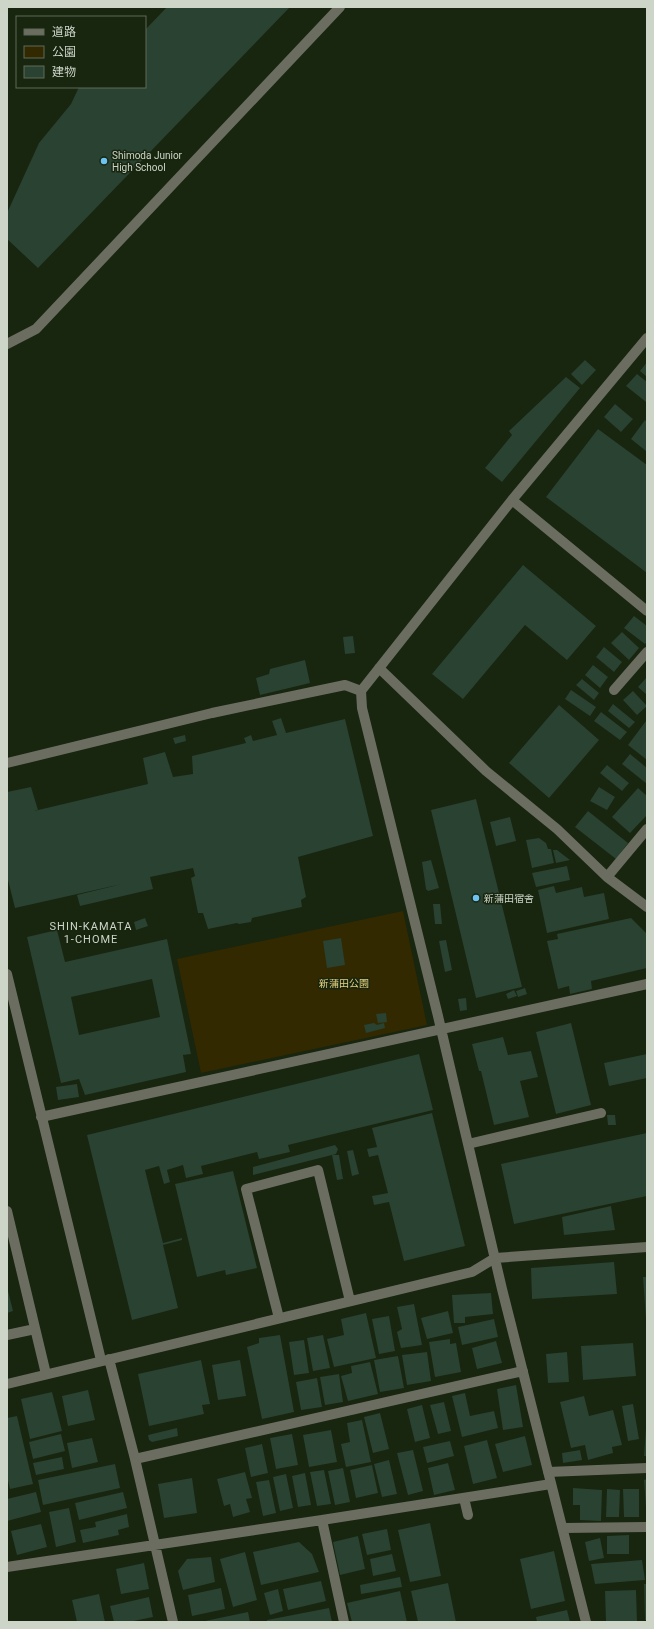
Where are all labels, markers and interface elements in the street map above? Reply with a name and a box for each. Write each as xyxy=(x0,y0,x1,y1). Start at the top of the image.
legend xyxy=(16,16,146,88)
text: 道路 xyxy=(52,25,76,39)
text: 公園 xyxy=(52,45,76,59)
text: 建物 xyxy=(52,65,76,79)
place label: Shimoda Junior High School xyxy=(112,150,183,173)
marker: Shimoda Junior High School xyxy=(99,156,109,166)
marker: 新蒲田宿舎 xyxy=(471,893,481,903)
place label: 新蒲田宿舎 xyxy=(484,893,534,904)
district label: SHIN-KAMATA 1-CHOME xyxy=(50,920,132,946)
park label: 新蒲田公園 xyxy=(319,978,369,989)

